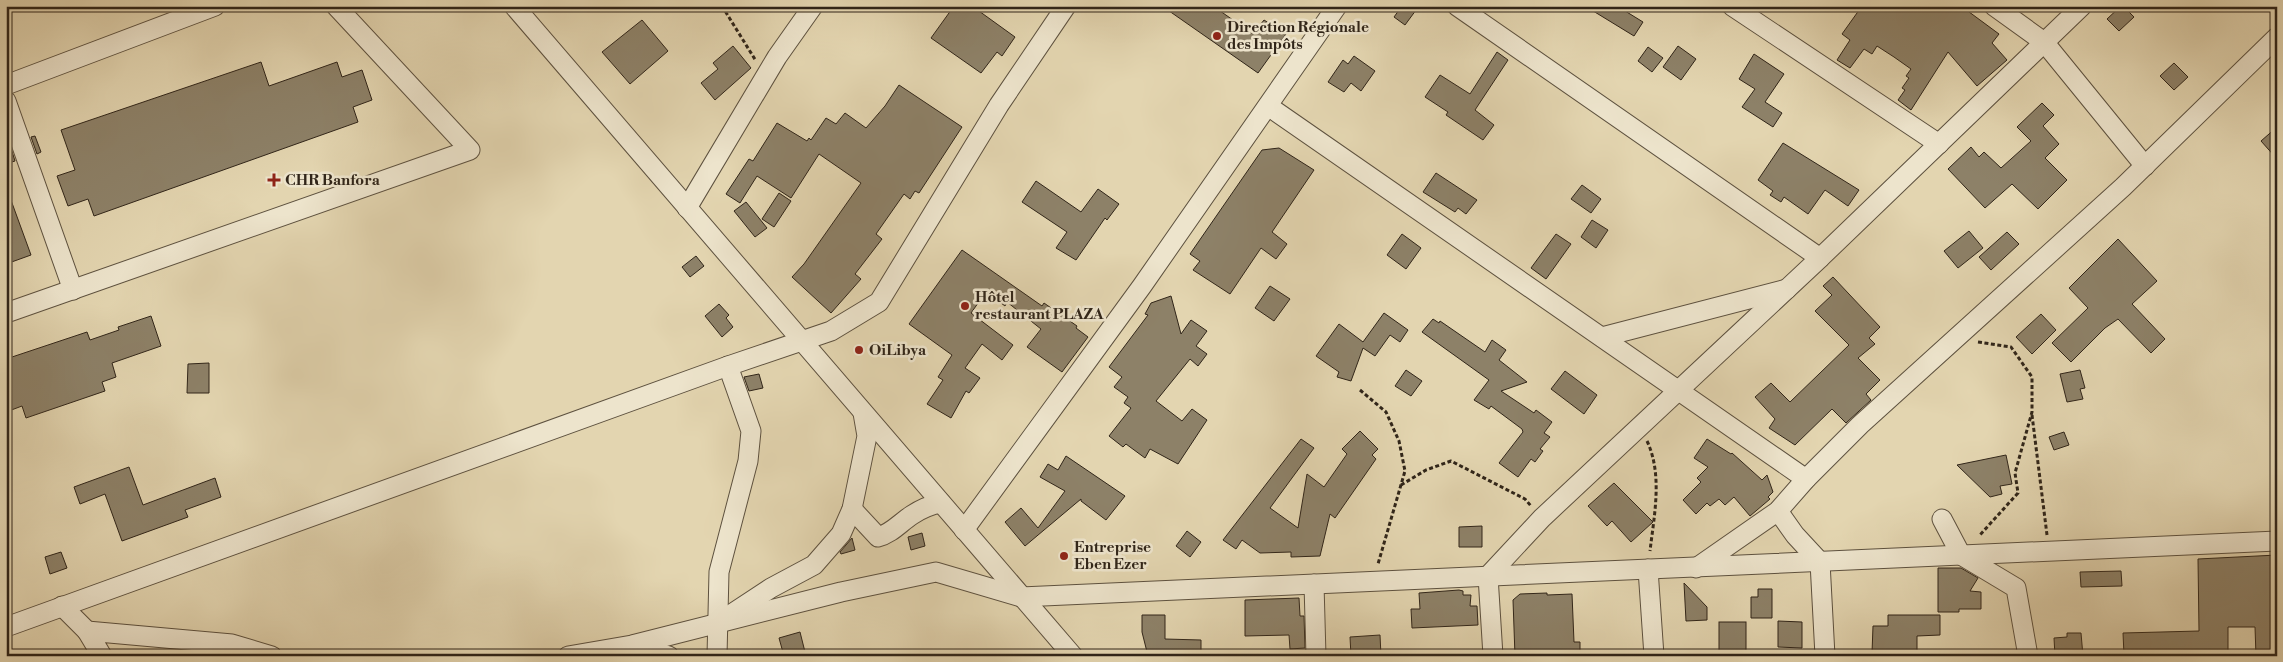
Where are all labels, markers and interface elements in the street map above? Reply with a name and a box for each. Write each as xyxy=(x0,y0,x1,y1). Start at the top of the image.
place label: Direction Régionale des Impôts xyxy=(1227,18,1369,54)
marker: Direction Régionale des Impôts xyxy=(1211,30,1223,42)
place label: CHR Banfora xyxy=(285,171,381,190)
marker: CHR Banfora xyxy=(267,173,281,187)
place label: Hôtel restaurant PLAZA xyxy=(975,288,1104,324)
marker: Hôtel restaurant PLAZA xyxy=(959,300,971,312)
place label: OiLibya xyxy=(869,341,927,360)
marker: OiLibya xyxy=(853,344,865,356)
place label: Entreprise Eben Ezer xyxy=(1074,538,1151,574)
marker: Entreprise Eben Ezer xyxy=(1058,550,1070,562)

